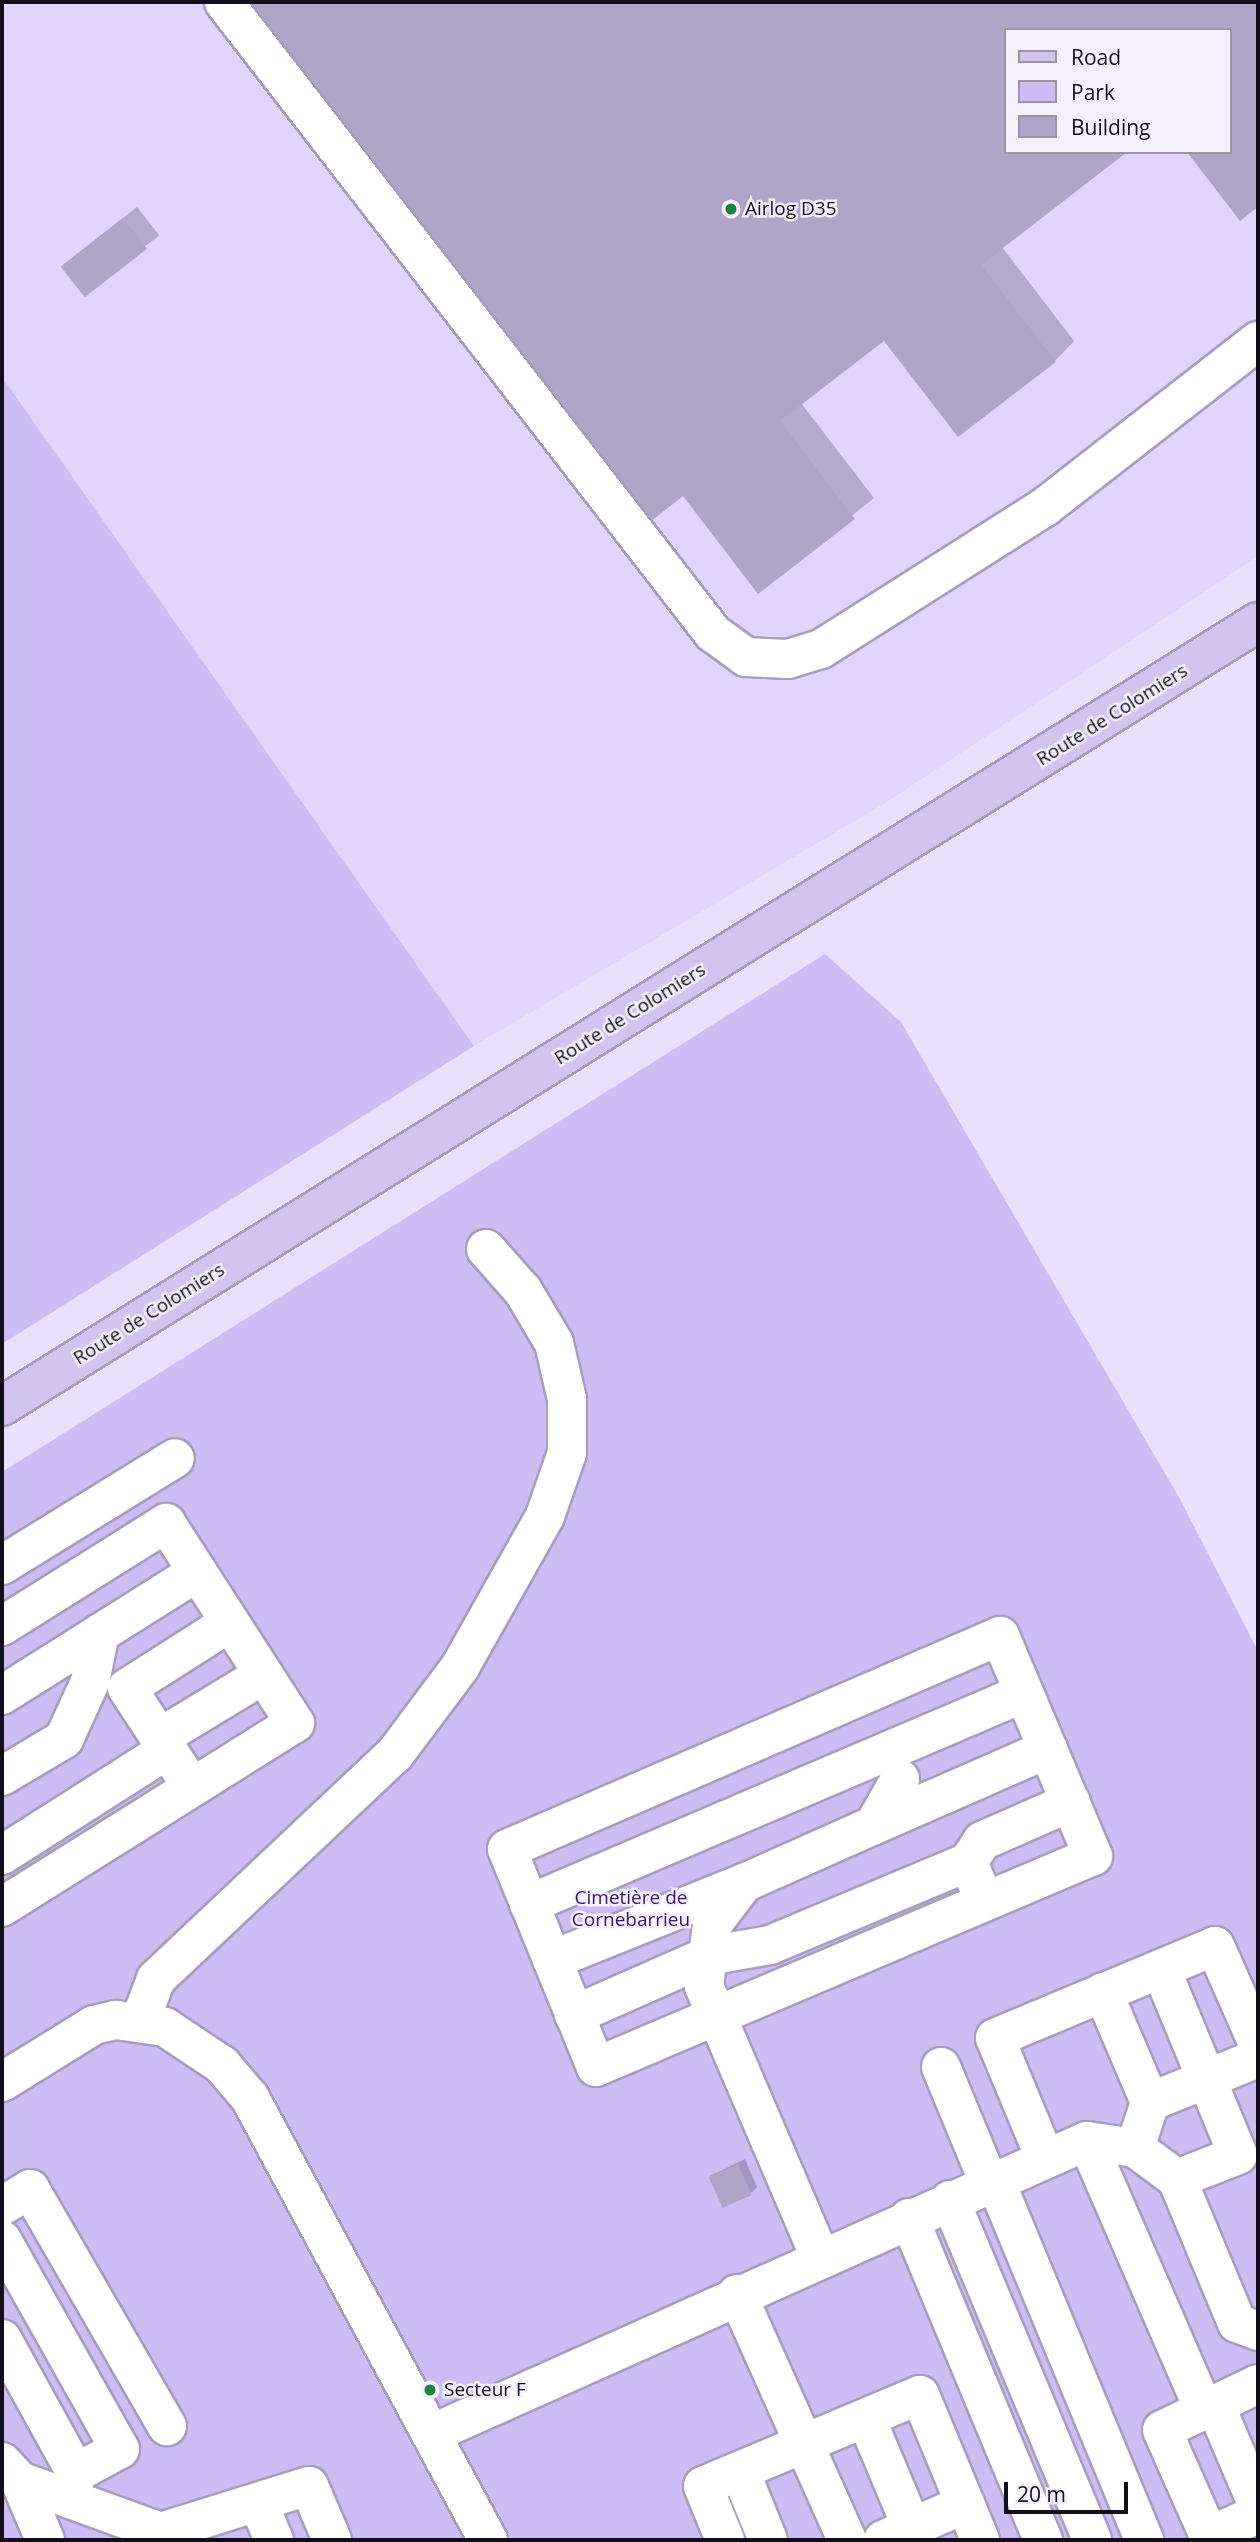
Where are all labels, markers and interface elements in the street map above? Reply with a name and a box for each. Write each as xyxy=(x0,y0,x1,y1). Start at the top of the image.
legend xyxy=(1004,28,1232,154)
text: Road xyxy=(1071,43,1121,71)
text: Park xyxy=(1071,78,1115,106)
text: Building xyxy=(1071,113,1150,141)
place label: Airlog D35 xyxy=(745,198,837,220)
marker: Airlog D35 xyxy=(723,201,739,217)
street label: Route de Colomiers xyxy=(1032,659,1192,771)
street label: Route de Colomiers xyxy=(550,958,710,1070)
street label: Route de Colomiers xyxy=(69,1258,229,1370)
park label: Cimetière de Cornebarrieu xyxy=(572,1887,690,1931)
place label: Secteur F xyxy=(444,2379,526,2401)
marker: Secteur F xyxy=(422,2382,438,2398)
scale bar xyxy=(1008,2468,1132,2512)
text: 20 m xyxy=(1017,2480,1066,2508)

